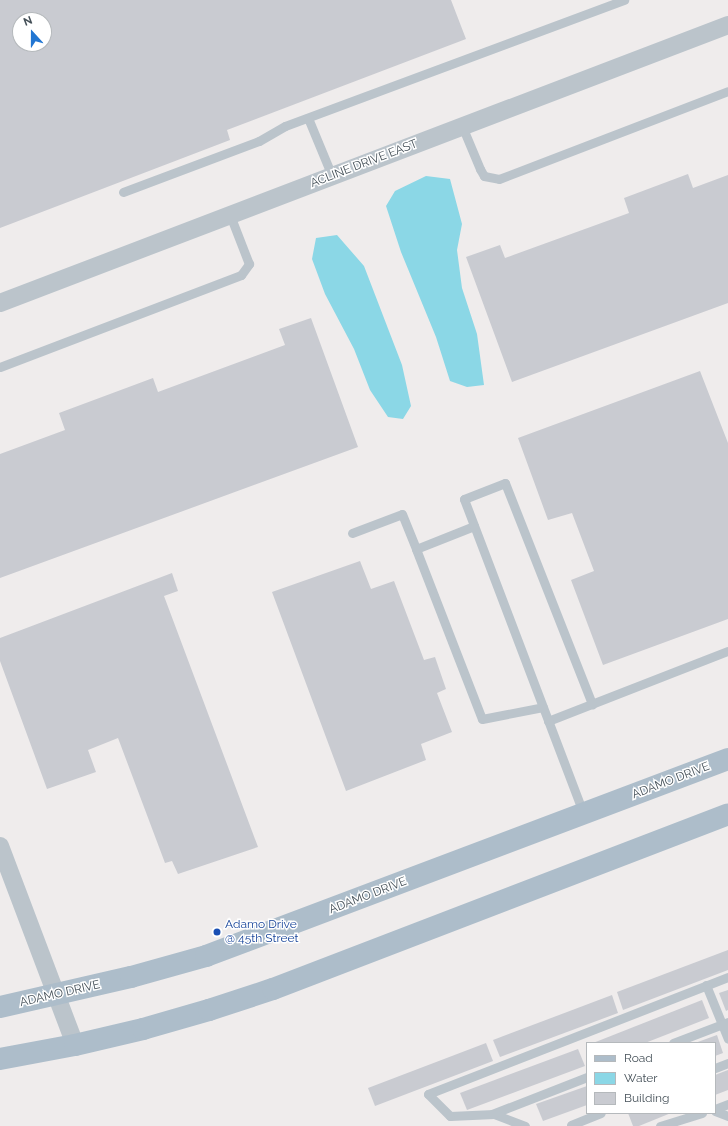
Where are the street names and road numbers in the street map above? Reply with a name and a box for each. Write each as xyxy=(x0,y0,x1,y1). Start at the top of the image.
street label: ACLINE DRIVE EAST xyxy=(308,137,420,191)
street label: ADAMO DRIVE xyxy=(630,760,712,802)
street label: ADAMO DRIVE xyxy=(327,875,409,917)
street label: ADAMO DRIVE xyxy=(18,978,102,1010)

